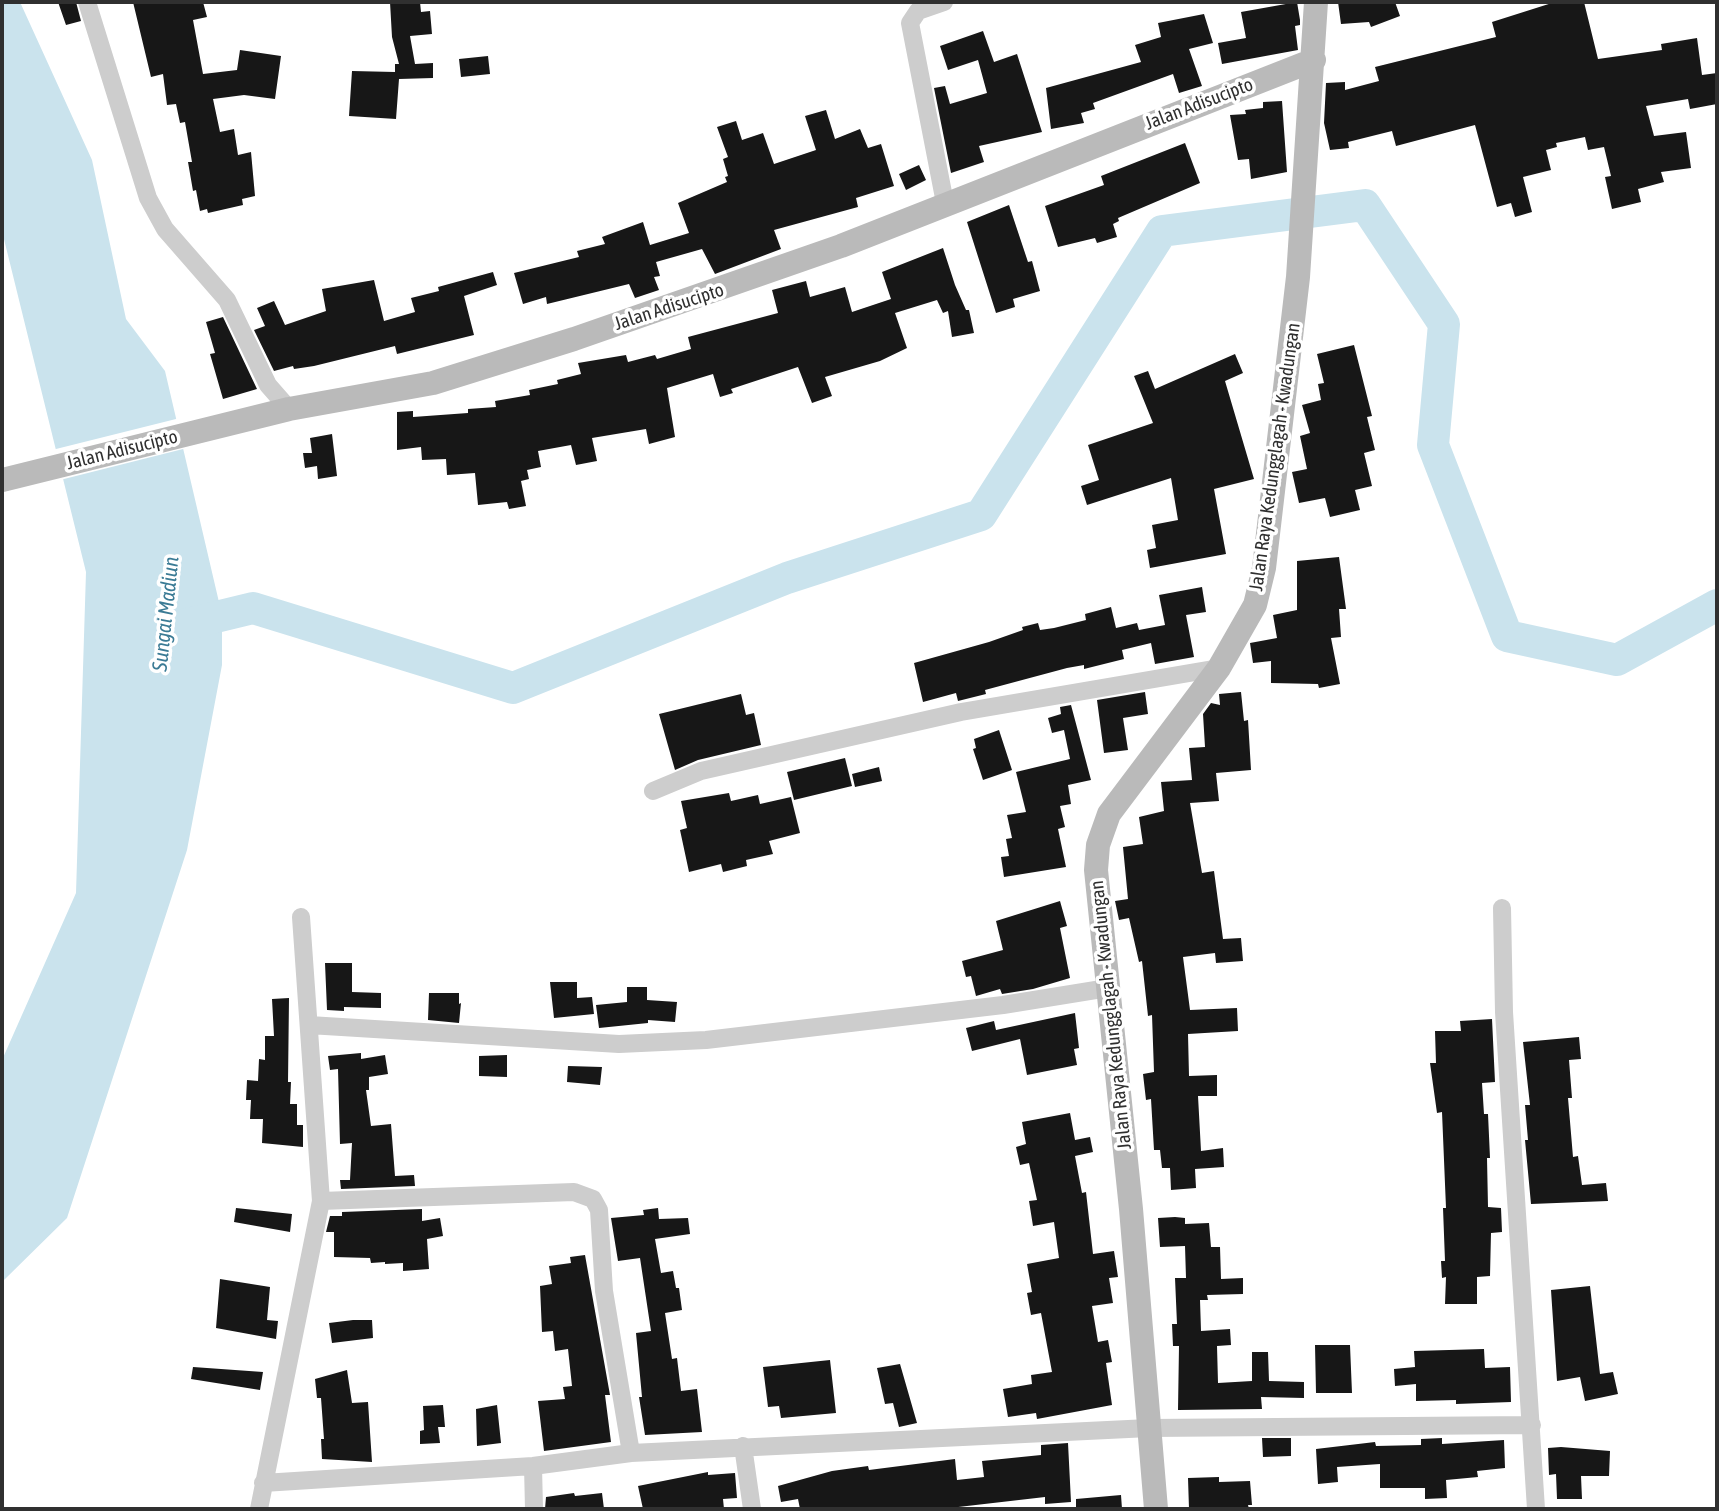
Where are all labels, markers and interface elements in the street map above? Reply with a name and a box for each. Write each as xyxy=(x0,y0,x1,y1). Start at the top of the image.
street label: Jalan Adisucipto xyxy=(1142,73,1256,135)
street label: Jalan Adisucipto xyxy=(611,279,727,335)
street label: Jalan Raya Kedungglagah - Kwadungan xyxy=(1245,321,1305,593)
street label: Jalan Adisucipto xyxy=(64,425,180,475)
water label: Sungai Madiun xyxy=(147,555,185,673)
street label: Jalan Raya Kedungglagah - Kwadungan xyxy=(1086,879,1136,1151)

